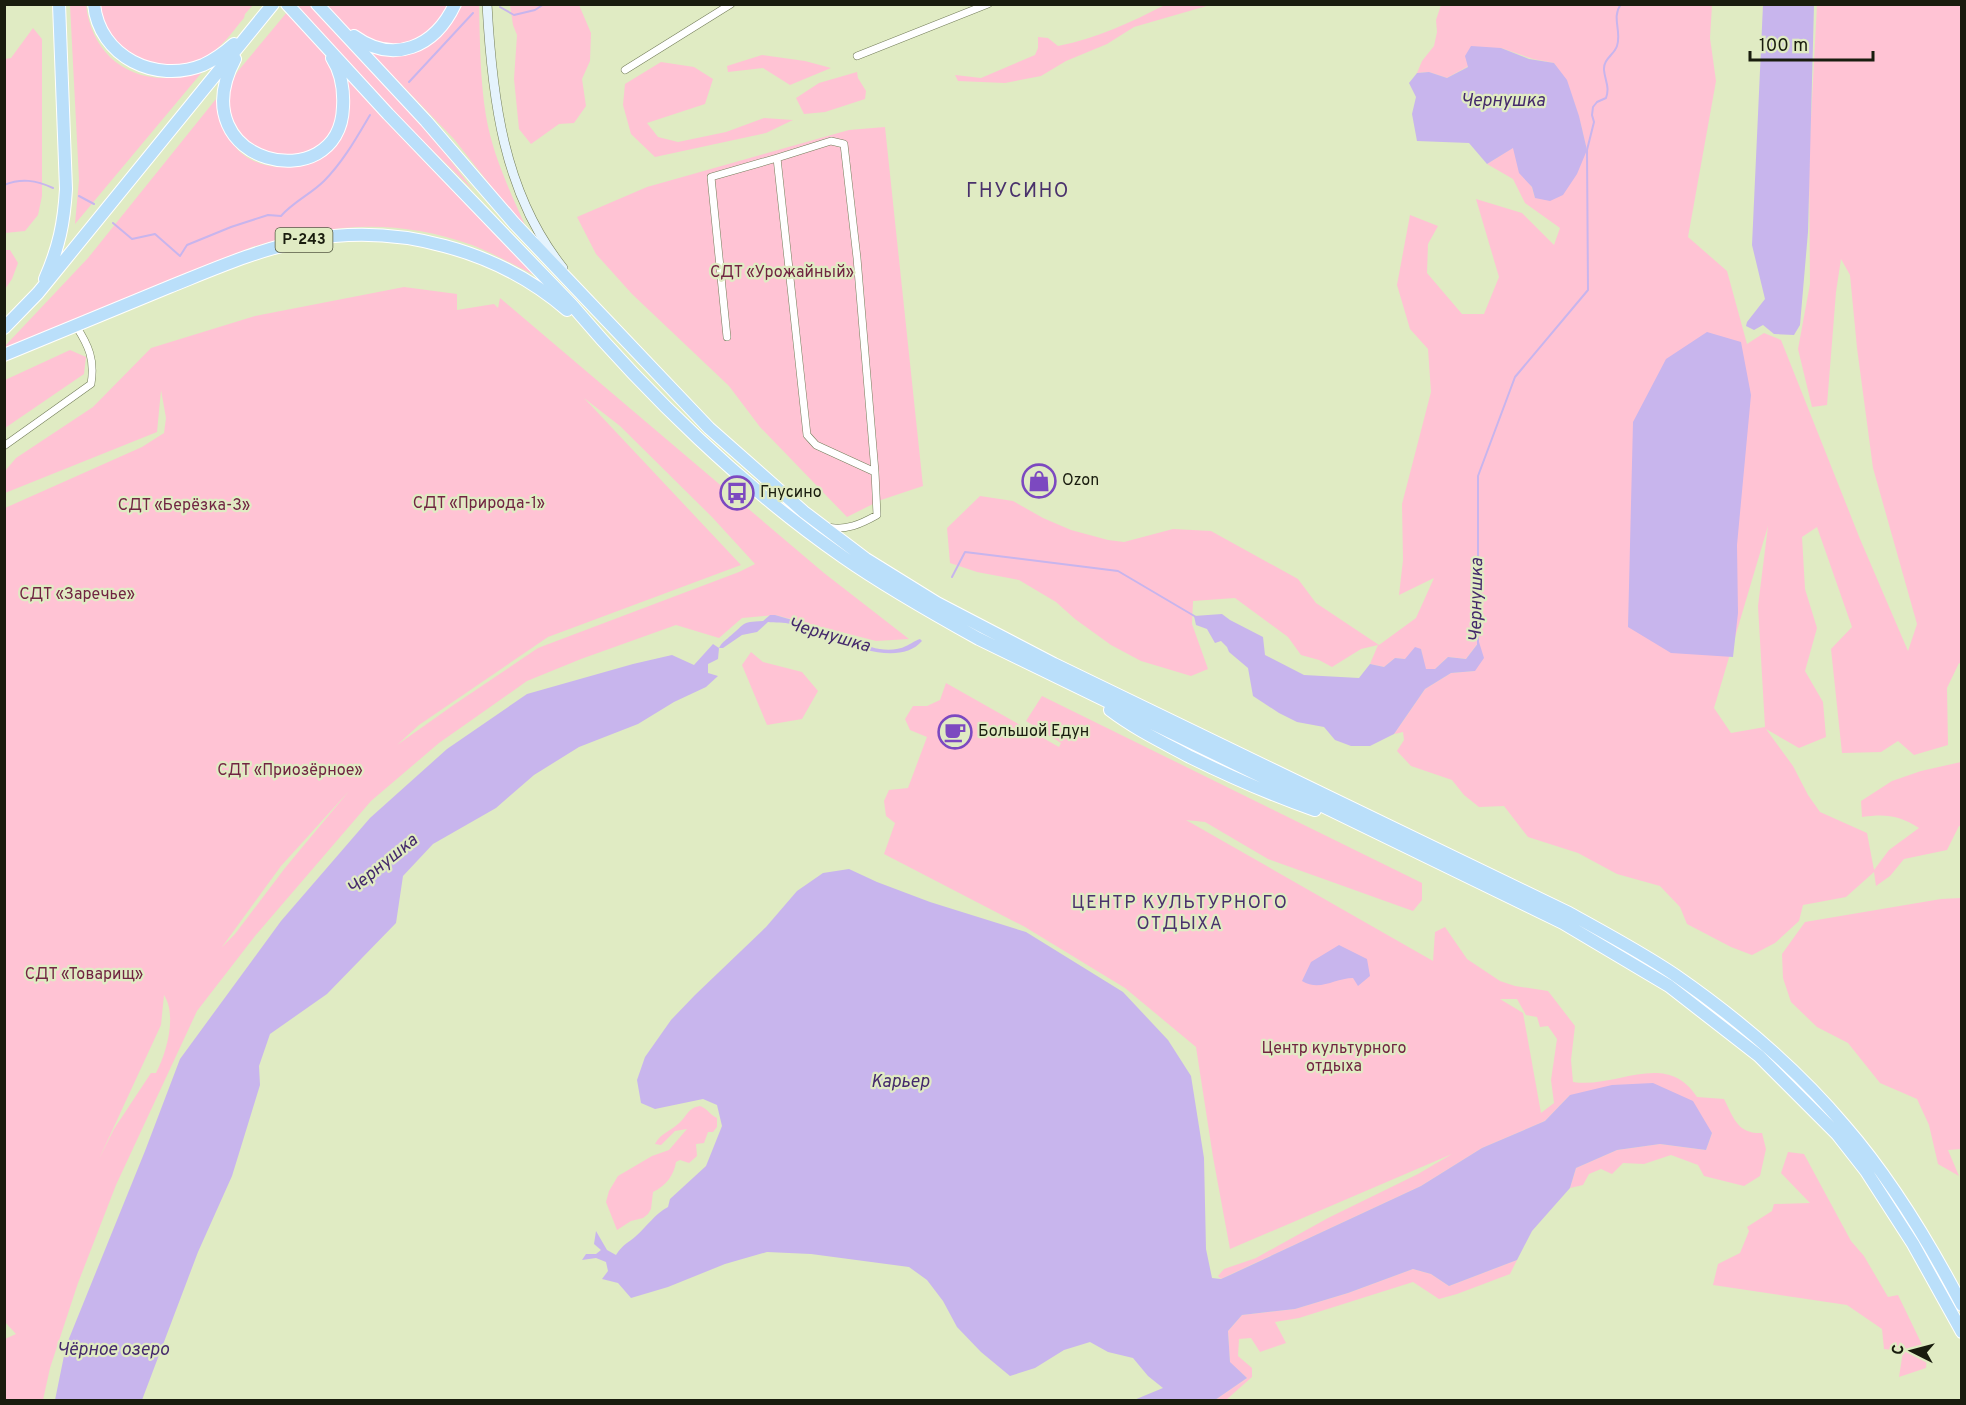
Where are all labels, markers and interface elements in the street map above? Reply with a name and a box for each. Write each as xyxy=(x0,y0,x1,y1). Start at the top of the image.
scale bar xyxy=(1750,24,1873,62)
text: 100 m xyxy=(1759,35,1808,58)
water label: Чернушка xyxy=(1461,90,1546,113)
district label: ГНУСИНО xyxy=(966,179,1070,205)
road number: Р-243 xyxy=(276,228,332,252)
park label: СДТ «Урожайный» xyxy=(710,263,854,283)
shop icon: Ozon xyxy=(1021,463,1057,499)
place label: Ozon xyxy=(1062,471,1099,491)
bus stop icon: Гнусино xyxy=(719,475,755,511)
place label: Гнусино xyxy=(760,483,822,503)
park label: СДТ «Природа-1» xyxy=(413,494,545,514)
park label: СДТ «Берёзка-3» xyxy=(118,496,250,516)
water label: Чернушка xyxy=(1465,557,1489,642)
park label: СДТ «Заречье» xyxy=(19,585,135,605)
water label: Чернушка xyxy=(785,613,873,659)
cafe icon: Большой Едун xyxy=(937,714,973,750)
place label: Большой Едун xyxy=(978,722,1089,742)
park label: СДТ «Приозёрное» xyxy=(217,761,363,781)
water label: Чернушка xyxy=(343,829,423,900)
district label: ЦЕНТР КУЛЬТУРНОГО ОТДЫХА xyxy=(1072,892,1288,936)
park label: СДТ «Товарищ» xyxy=(25,965,143,985)
park label: Центр культурного отдыха xyxy=(1262,1039,1407,1077)
water label: Карьер xyxy=(871,1071,929,1094)
north arrow xyxy=(1882,1321,1942,1381)
water label: Чёрное озеро xyxy=(57,1339,170,1362)
text: С xyxy=(1889,1344,1910,1356)

